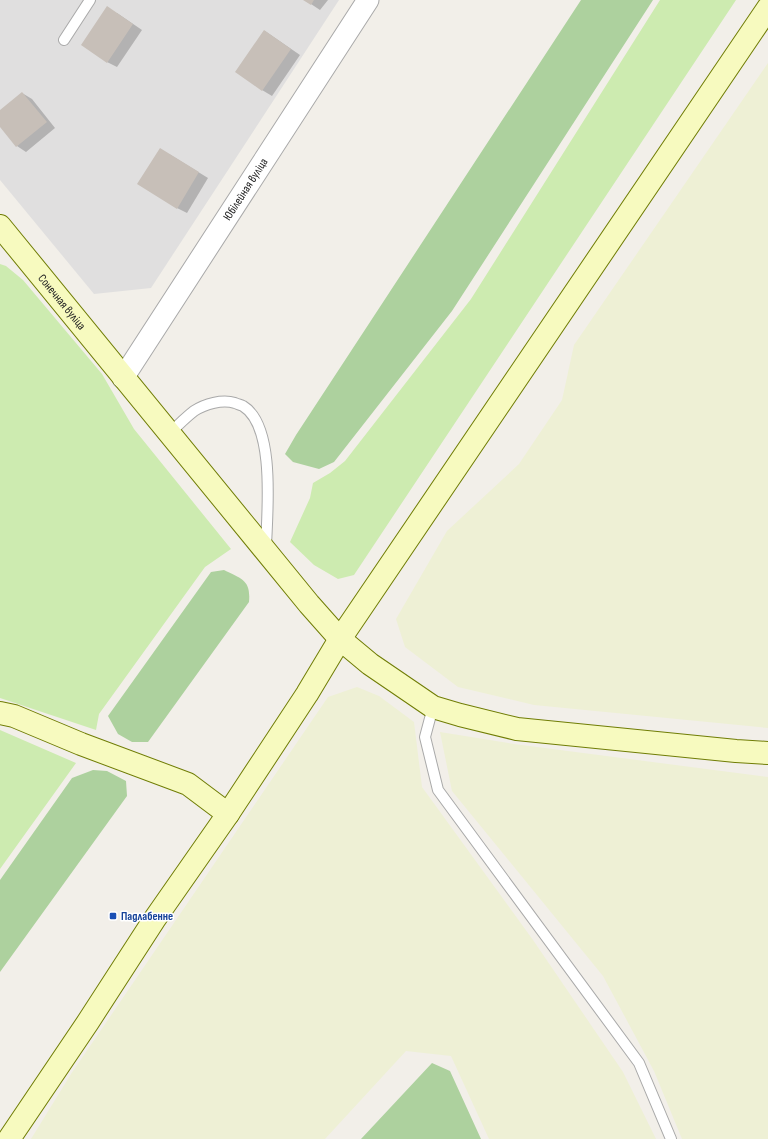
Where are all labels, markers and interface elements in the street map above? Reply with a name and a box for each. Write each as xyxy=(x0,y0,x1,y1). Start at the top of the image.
street label: Юбілейная вуліца xyxy=(220,155,272,224)
street label: Сонечная вуліца xyxy=(34,271,89,333)
place label: Падлабенне xyxy=(121,909,173,924)
marker: Падлабенне xyxy=(108,911,118,921)

